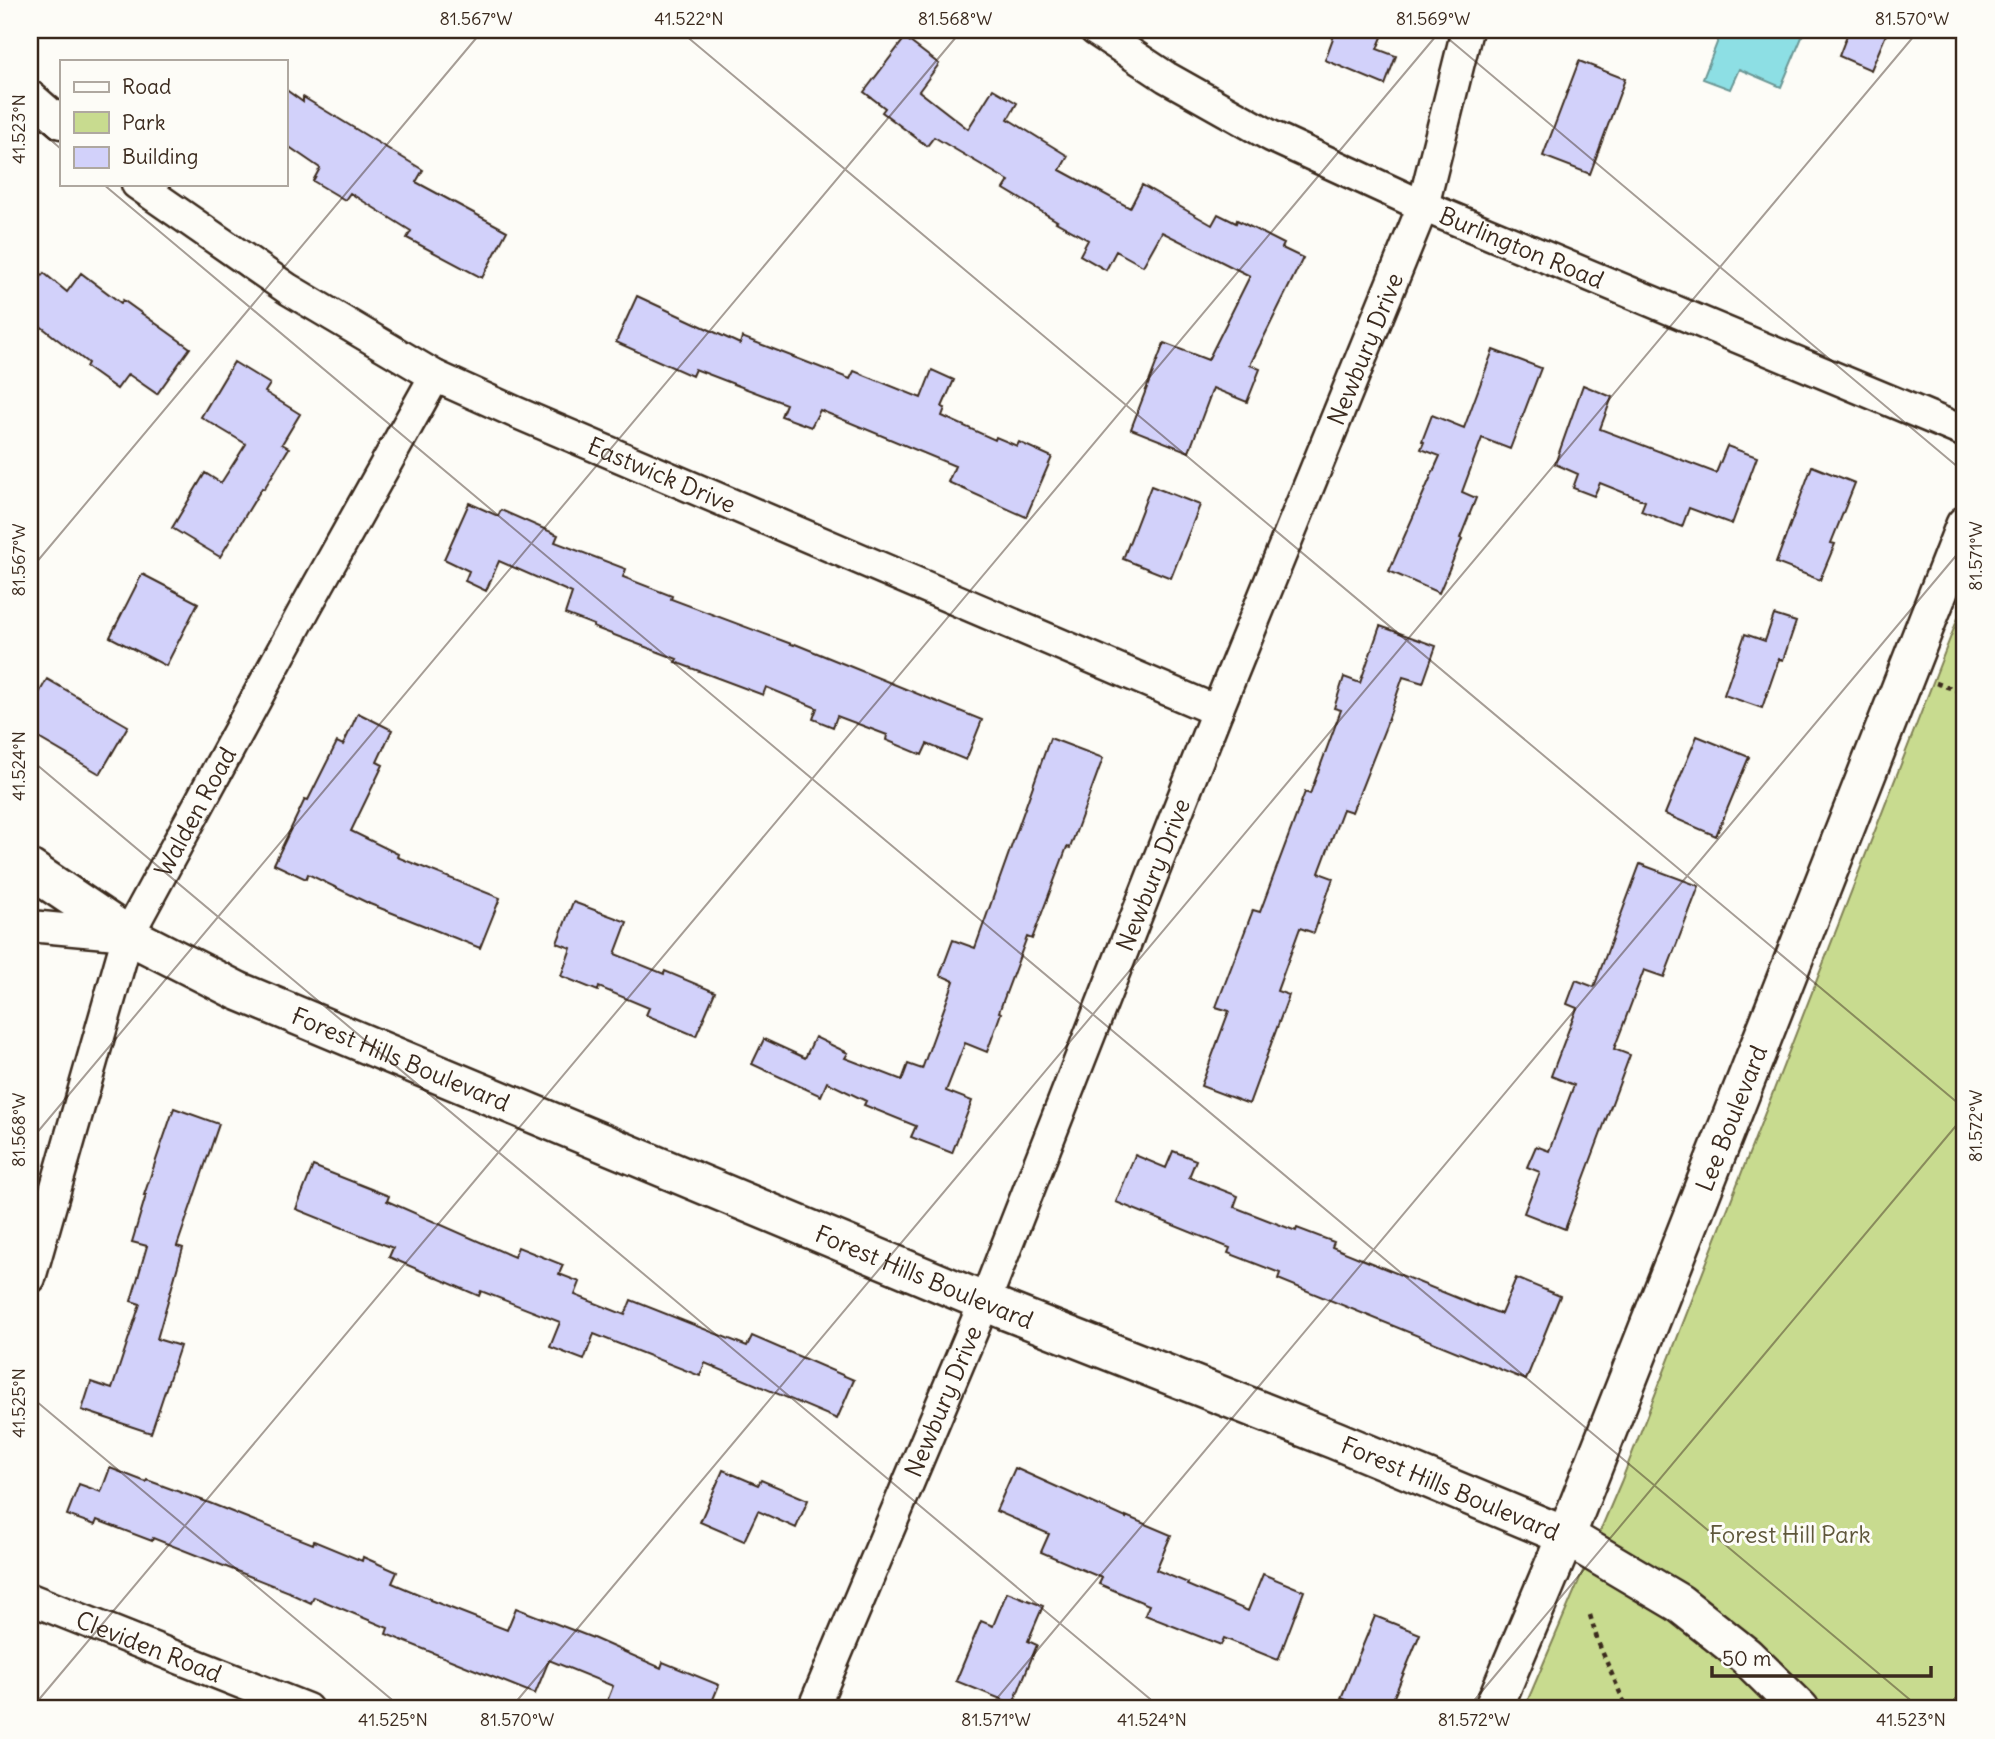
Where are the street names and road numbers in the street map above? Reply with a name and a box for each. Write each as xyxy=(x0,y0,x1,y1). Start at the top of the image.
street label: Burlington Road xyxy=(1435,200,1608,295)
street label: Newbury Drive xyxy=(1320,268,1409,429)
street label: Eastwick Drive xyxy=(583,430,740,519)
street label: Walden Road xyxy=(148,742,242,882)
street label: Newbury Drive xyxy=(1109,794,1196,955)
street label: Forest Hills Boulevard xyxy=(287,1000,514,1117)
street label: Lee Boulevard xyxy=(1689,1041,1773,1195)
street label: Forest Hills Boulevard xyxy=(811,1218,1038,1335)
street label: Newbury Drive xyxy=(898,1321,988,1481)
street label: Forest Hills Boulevard xyxy=(1337,1429,1564,1547)
street label: Cleviden Road xyxy=(72,1604,226,1689)

